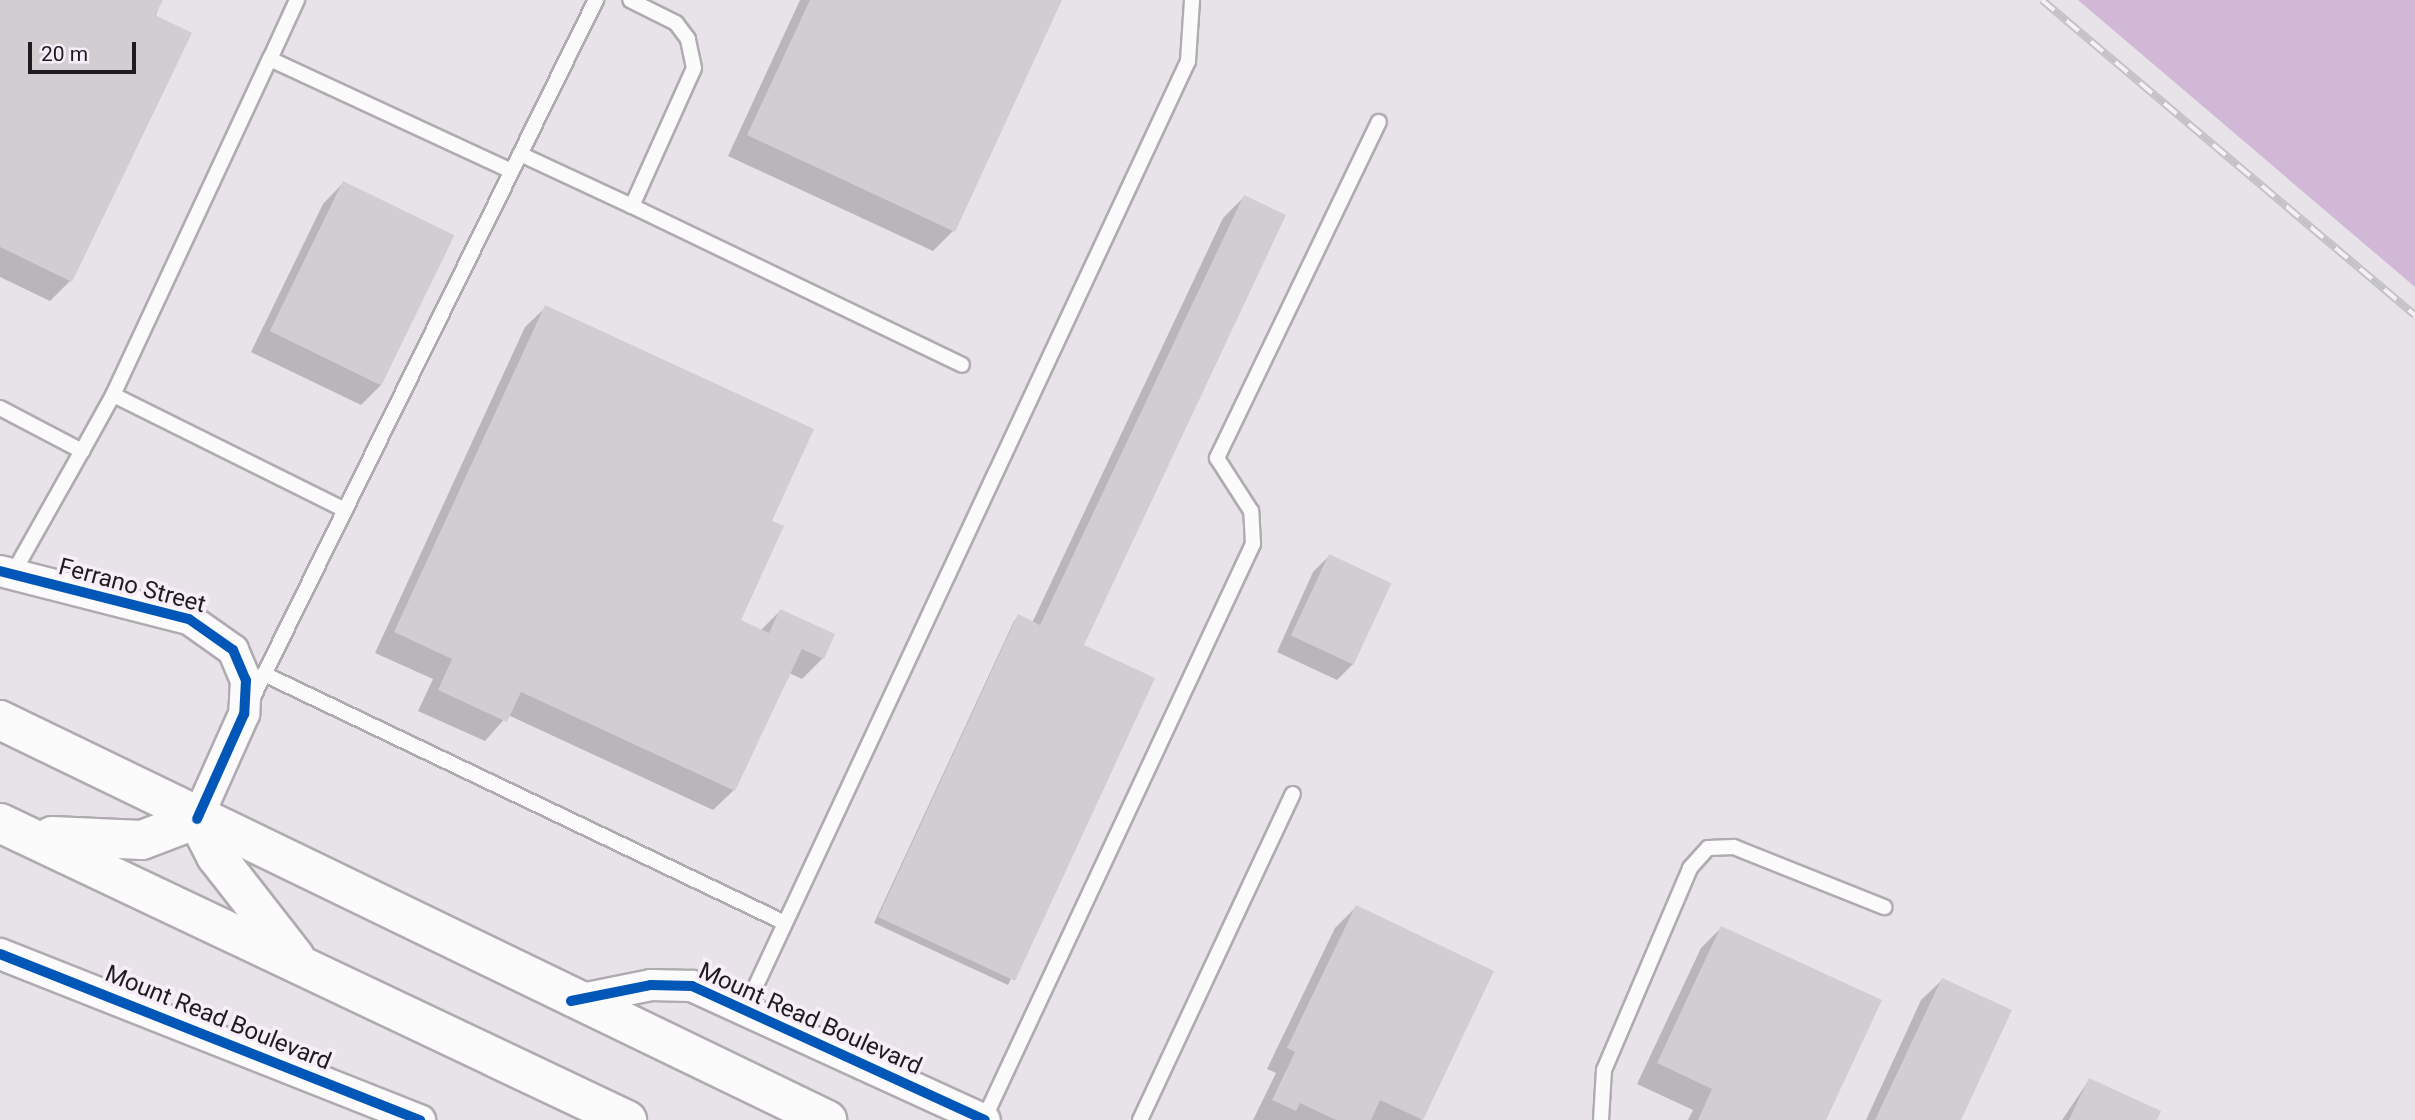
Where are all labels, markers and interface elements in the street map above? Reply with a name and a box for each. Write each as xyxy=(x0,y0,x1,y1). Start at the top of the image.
scale bar xyxy=(32,28,140,72)
text: 20 m xyxy=(41,42,88,66)
street label: Ferrano Street xyxy=(55,553,209,619)
street label: Mount Read Boulevard xyxy=(694,957,926,1081)
street label: Mount Read Boulevard xyxy=(101,959,335,1077)

